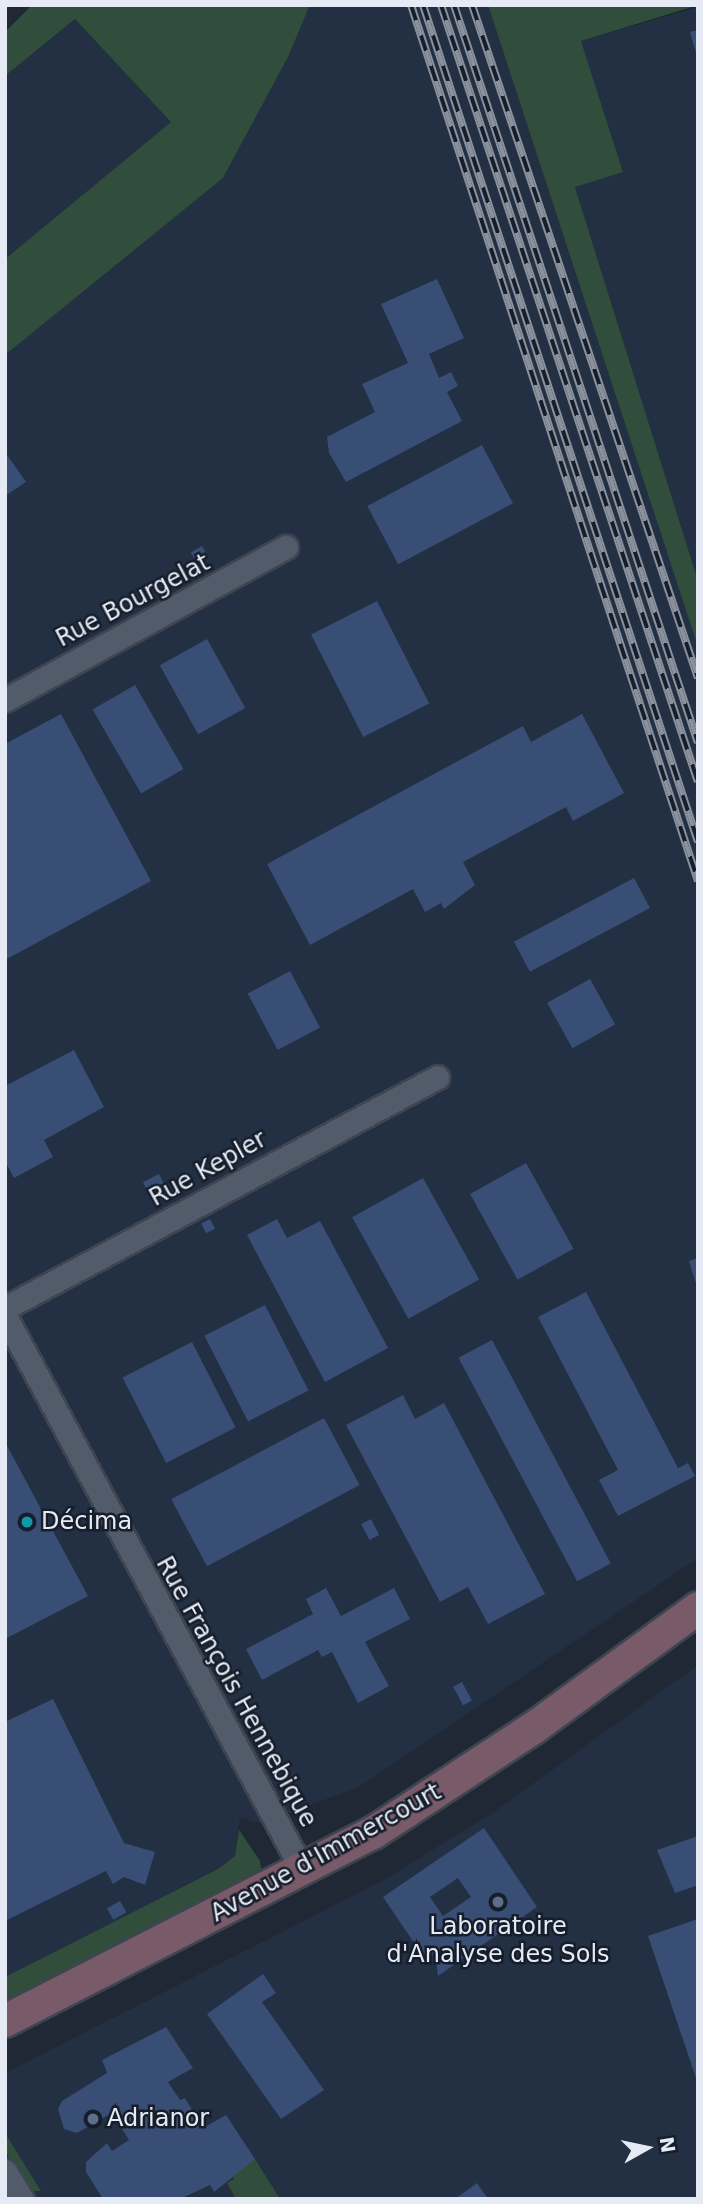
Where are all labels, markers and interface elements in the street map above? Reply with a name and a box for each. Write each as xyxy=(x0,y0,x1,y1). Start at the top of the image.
street label: Rue Bourgelat xyxy=(51,548,215,654)
street label: Rue Kepler xyxy=(145,1125,271,1213)
place label: Décima xyxy=(41,1508,132,1536)
marker: Décima xyxy=(19,1514,35,1530)
street label: Rue François Hennebique xyxy=(150,1552,322,1832)
street label: Avenue d'Immercourt xyxy=(206,1778,446,1928)
marker: Laboratoire d'Analyse des Sols xyxy=(490,1894,506,1910)
place label: Laboratoire d'Analyse des Sols xyxy=(386,1913,610,1969)
place label: Adrianor xyxy=(107,2105,209,2133)
marker: Adrianor xyxy=(85,2111,101,2127)
north arrow xyxy=(612,2113,682,2183)
text: N xyxy=(656,2135,680,2154)

